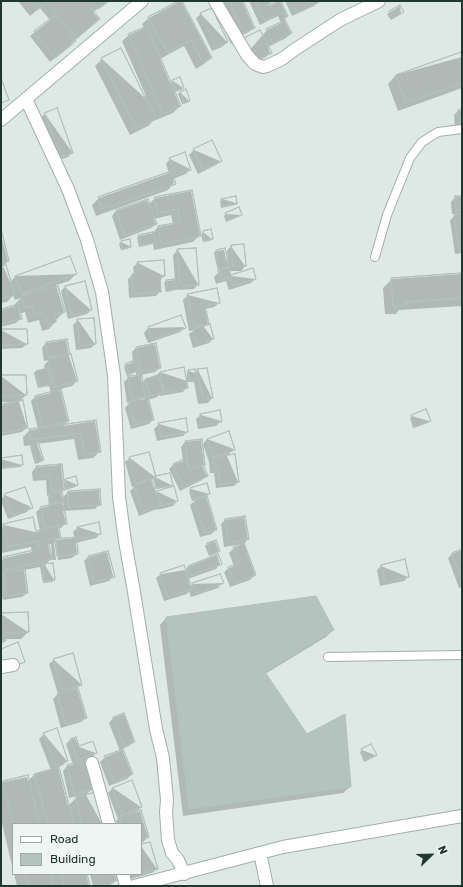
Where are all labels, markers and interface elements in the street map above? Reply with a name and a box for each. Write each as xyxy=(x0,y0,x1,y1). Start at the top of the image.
legend xyxy=(12,823,142,875)
text: Road xyxy=(50,832,78,846)
north arrow xyxy=(411,835,451,875)
text: N xyxy=(435,844,450,856)
text: Building xyxy=(50,852,96,866)

